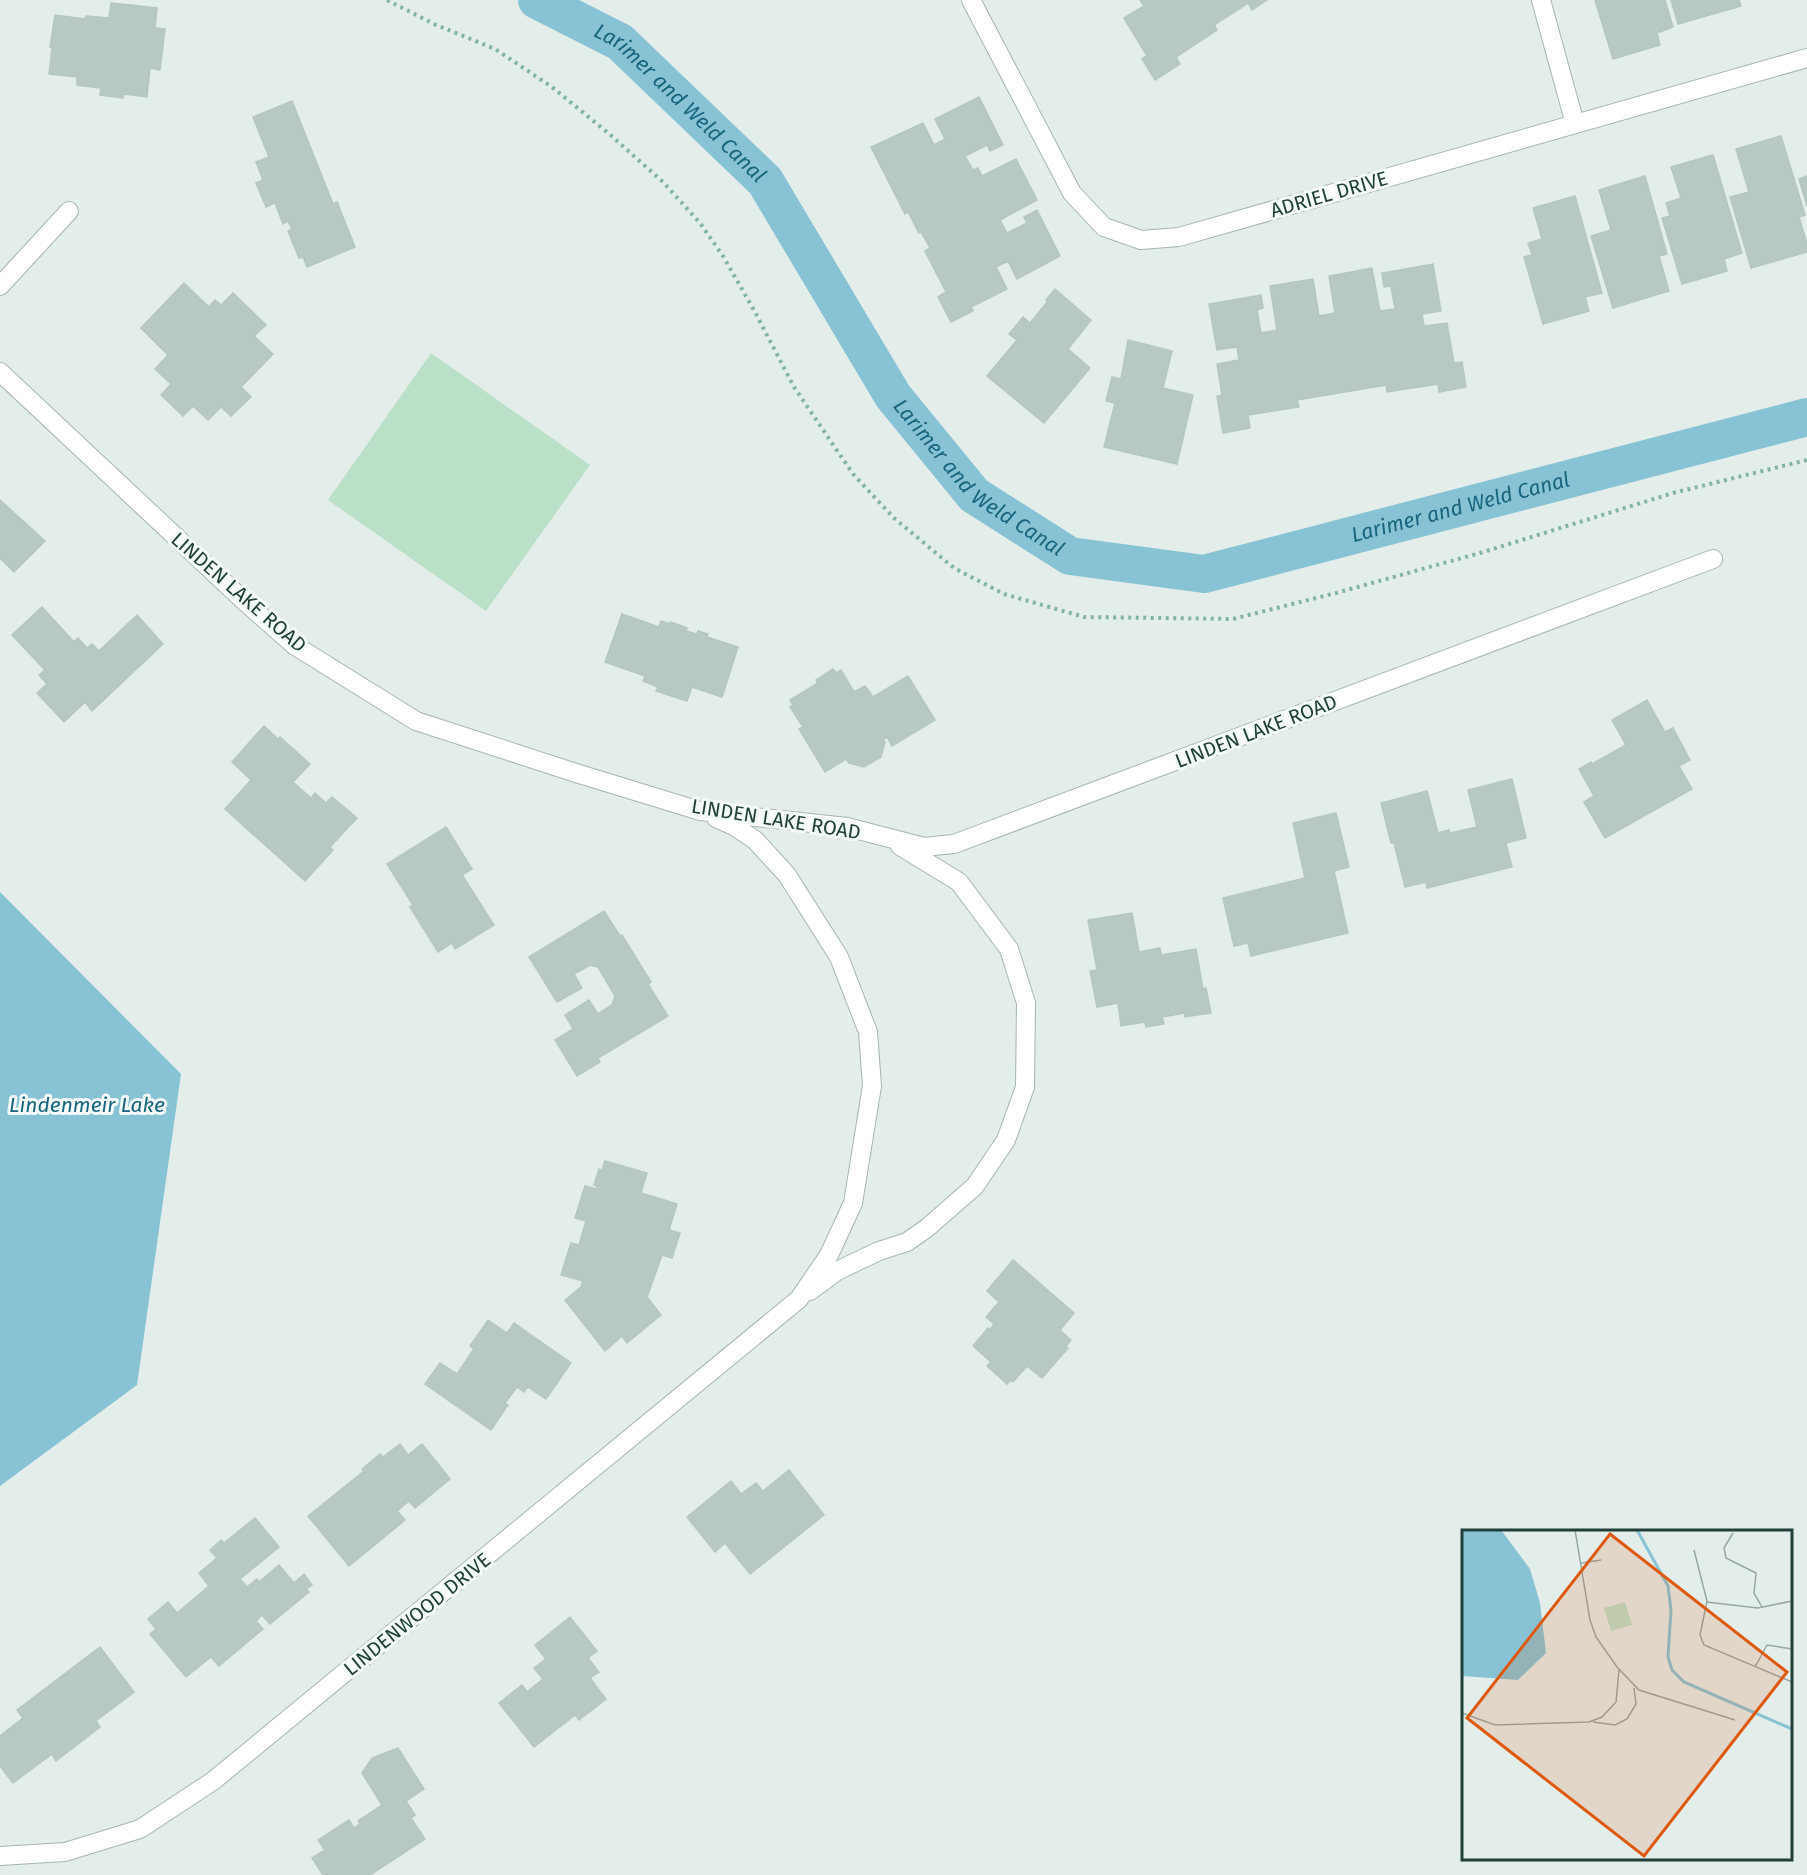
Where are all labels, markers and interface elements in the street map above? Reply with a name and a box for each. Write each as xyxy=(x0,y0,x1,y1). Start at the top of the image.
water label: Larimer and Weld Canal xyxy=(590,18,771,188)
street label: ADRIEL DRIVE xyxy=(1268,166,1390,222)
water label: Larimer and Weld Canal xyxy=(888,394,1069,562)
water label: Larimer and Weld Canal xyxy=(1348,466,1572,548)
street label: LINDEN LAKE ROAD xyxy=(167,527,311,657)
street label: LINDEN LAKE ROAD xyxy=(1172,689,1340,773)
street label: LINDEN LAKE ROAD xyxy=(690,794,862,844)
water label: Lindenmeir Lake xyxy=(9,1092,165,1118)
inset map xyxy=(1462,1530,1792,1860)
street label: LINDENWOOD DRIVE xyxy=(339,1547,495,1681)

